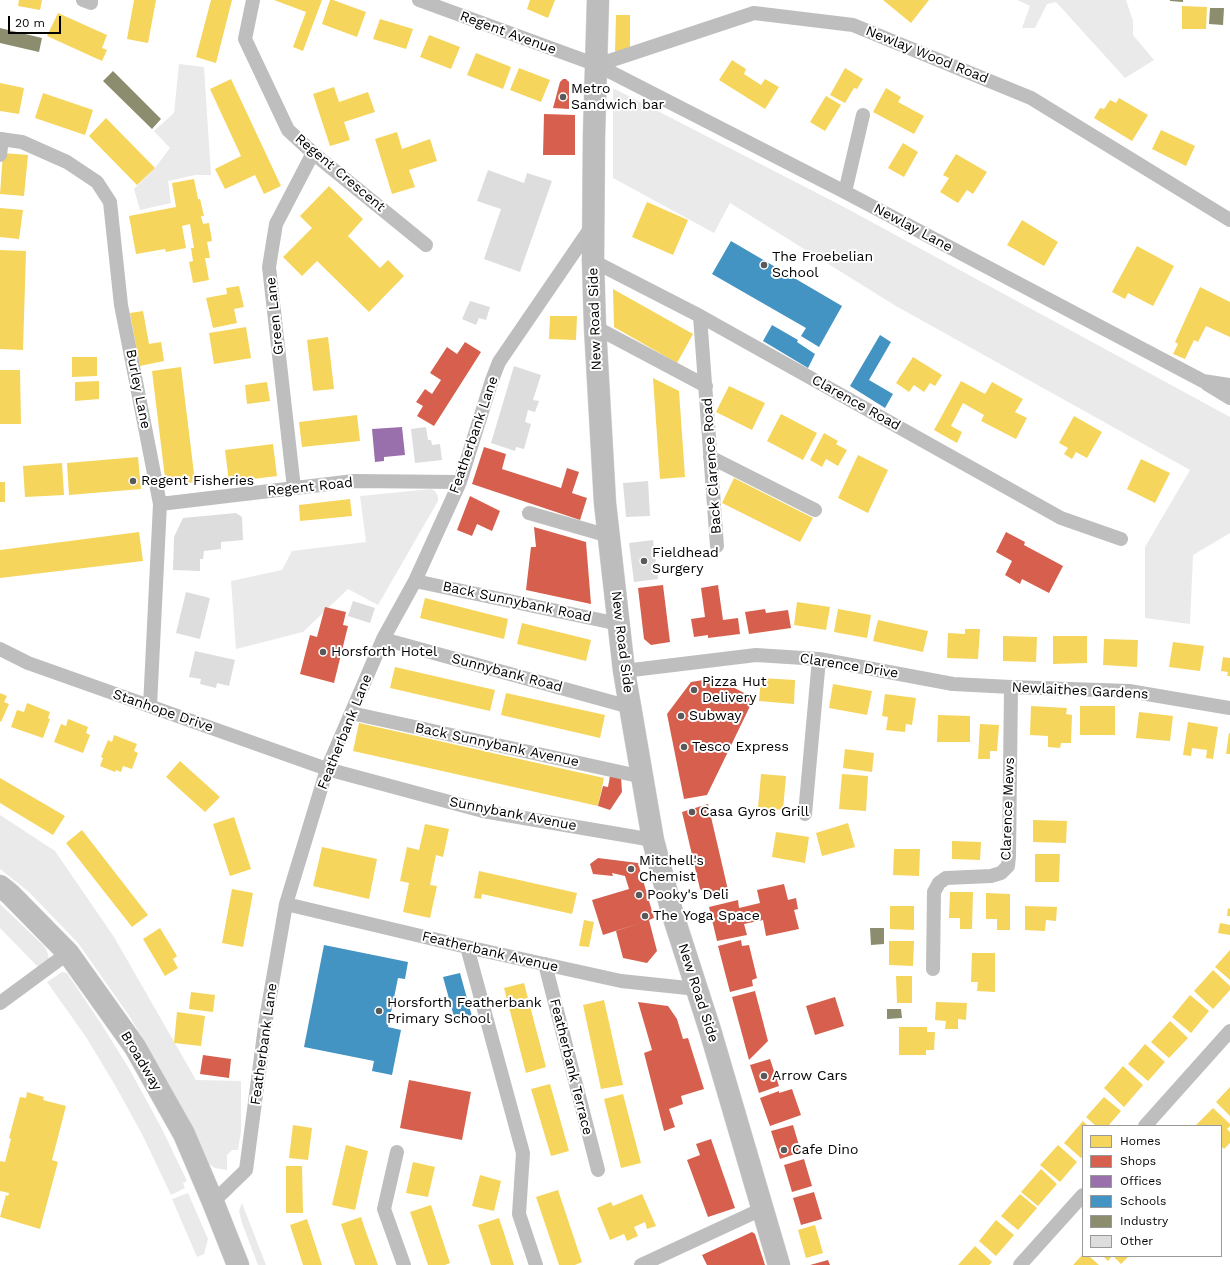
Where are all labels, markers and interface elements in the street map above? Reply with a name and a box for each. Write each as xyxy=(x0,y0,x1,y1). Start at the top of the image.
scale bar xyxy=(10,8,63,34)
street label: Regent Avenue xyxy=(457,8,559,58)
text: 20 m xyxy=(15,16,45,30)
street label: Newlay Wood Road xyxy=(863,23,991,87)
place label: Metro Sandwich bar xyxy=(571,81,664,114)
marker: Metro Sandwich bar xyxy=(558,92,568,102)
street label: Regent Crescent xyxy=(291,130,389,216)
street label: Newlay Lane xyxy=(871,200,955,256)
place label: The Froebelian School xyxy=(772,249,873,282)
marker: The Froebelian School xyxy=(759,260,769,270)
street label: New Road Side xyxy=(585,267,605,371)
street label: Green Lane xyxy=(263,276,287,356)
street label: Burley Lane xyxy=(122,348,154,430)
street label: Clarence Road xyxy=(809,372,903,434)
street label: Featherbank Lane xyxy=(446,374,502,496)
street label: Back Clarence Road xyxy=(699,397,725,535)
place label: Regent Fisheries xyxy=(141,473,254,489)
street label: Regent Road xyxy=(266,474,354,500)
marker: Regent Fisheries xyxy=(128,476,138,486)
place label: Fieldhead Surgery xyxy=(652,545,719,578)
marker: Fieldhead Surgery xyxy=(639,556,649,566)
street label: Back Sunnybank Road xyxy=(441,578,593,626)
street label: New Road Side xyxy=(607,590,637,694)
place label: Horsforth Hotel xyxy=(331,644,437,660)
marker: Horsforth Hotel xyxy=(318,647,328,657)
street label: Sunnybank Road xyxy=(450,650,564,696)
street label: Clarence Drive xyxy=(799,650,899,682)
street label: Featherbank Lane xyxy=(314,672,376,792)
place label: Pizza Hut Delivery xyxy=(702,674,767,706)
street label: Newlaithes Gardens xyxy=(1011,679,1149,703)
marker: Pizza Hut Delivery xyxy=(689,685,699,695)
street label: Stanhope Drive xyxy=(111,686,215,736)
place label: Subway xyxy=(689,708,741,724)
marker: Subway xyxy=(676,711,686,721)
street label: Back Sunnybank Avenue xyxy=(414,719,580,771)
place label: Tesco Express xyxy=(692,739,789,755)
marker: Tesco Express xyxy=(679,742,689,752)
street label: Clarence Mews xyxy=(998,757,1018,861)
street label: Sunnybank Avenue xyxy=(448,793,578,835)
place label: Casa Gyros Grill xyxy=(700,804,809,820)
marker: Casa Gyros Grill xyxy=(687,807,697,817)
place label: Mitchell's Chemist xyxy=(639,853,704,886)
marker: Mitchell's Chemist xyxy=(626,864,636,874)
place label: Pooky's Deli xyxy=(647,887,729,903)
marker: Pooky's Deli xyxy=(634,890,644,900)
place label: The Yoga Space xyxy=(653,908,760,924)
marker: The Yoga Space xyxy=(640,911,650,921)
street label: Featherbank Avenue xyxy=(420,928,560,976)
street label: New Road Side xyxy=(674,941,722,1045)
street label: Featherbank Lane xyxy=(247,982,281,1106)
place label: Horsforth Featherbank Primary School xyxy=(387,995,542,1028)
street label: Featherbank Terrace xyxy=(546,997,596,1137)
marker: Horsforth Featherbank Primary School xyxy=(374,1006,384,1016)
street label: Broadway xyxy=(117,1028,165,1094)
place label: Arrow Cars xyxy=(772,1068,847,1084)
marker: Arrow Cars xyxy=(759,1071,769,1081)
legend xyxy=(1082,1125,1222,1257)
text: Homes xyxy=(1120,1134,1161,1148)
place label: Cafe Dino xyxy=(792,1142,858,1158)
marker: Cafe Dino xyxy=(779,1145,789,1155)
text: Shops xyxy=(1120,1154,1156,1168)
text: Offices xyxy=(1120,1174,1162,1188)
text: Schools xyxy=(1120,1194,1166,1208)
text: Industry xyxy=(1120,1214,1168,1228)
text: Other xyxy=(1120,1234,1153,1248)

